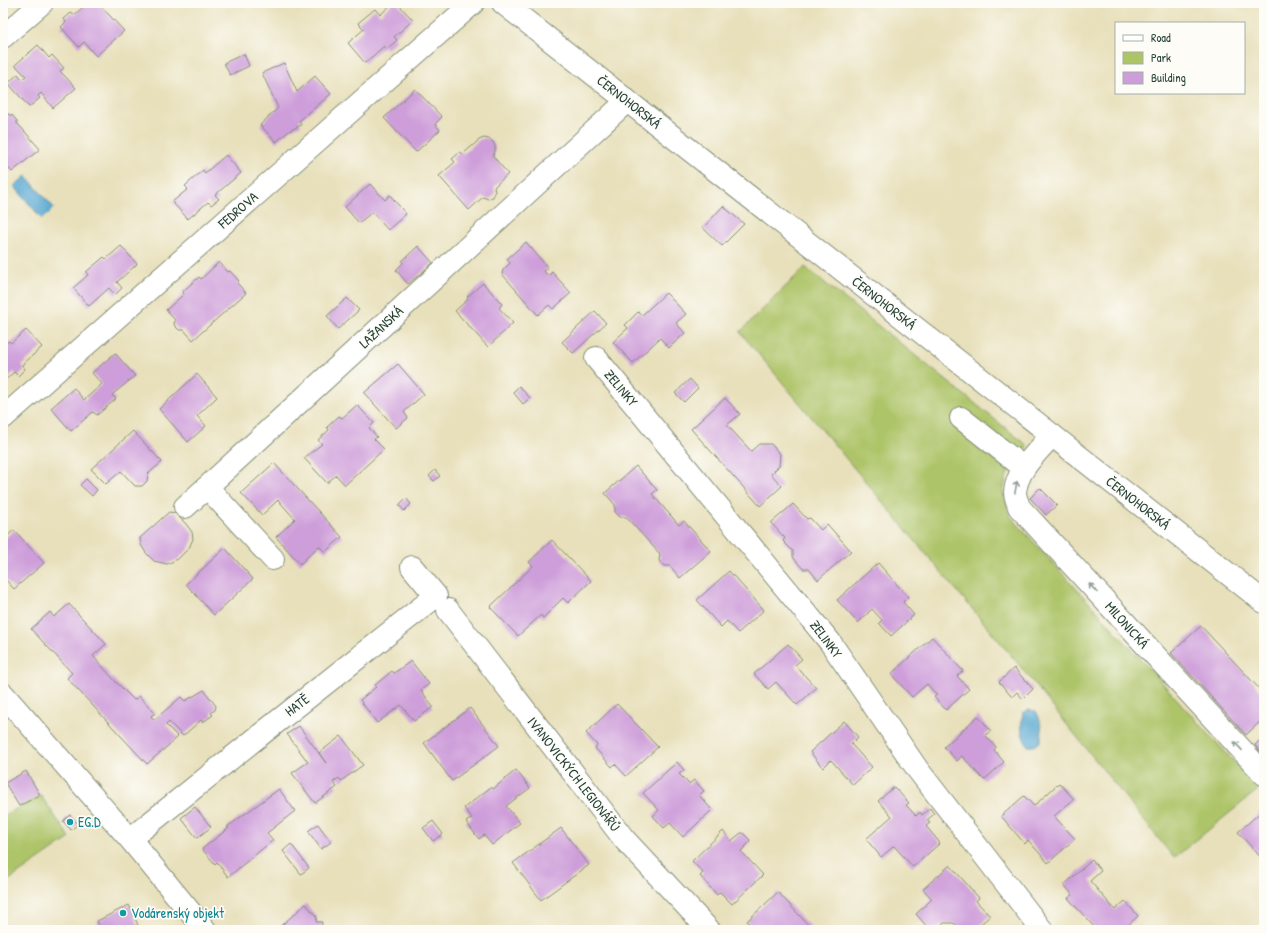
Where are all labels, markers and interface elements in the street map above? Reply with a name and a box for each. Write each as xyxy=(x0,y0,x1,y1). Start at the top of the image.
legend xyxy=(1115,22,1245,94)
text: Road xyxy=(1151,29,1171,46)
text: Park xyxy=(1151,49,1171,66)
text: Building xyxy=(1151,69,1186,86)
street label: ČERNOHORSKÁ xyxy=(593,70,666,133)
street label: FEDROVA xyxy=(213,187,262,233)
street label: ČERNOHORSKÁ xyxy=(848,271,921,334)
street label: LAŽANSKÁ xyxy=(354,301,407,352)
street label: ZELINKY xyxy=(600,365,643,411)
street label: ČERNOHORSKÁ xyxy=(1102,471,1175,534)
one-way arrow xyxy=(1013,481,1021,494)
one-way arrow xyxy=(1088,583,1098,593)
street label: MILONICKÁ xyxy=(1101,597,1154,652)
street label: ZELINKY xyxy=(806,616,847,662)
street label: HATĚ xyxy=(281,689,313,720)
street label: IVANOVICKÝCH LEGIONÁŘŮ xyxy=(524,712,625,835)
one-way arrow xyxy=(1233,740,1242,751)
place label: EG.D xyxy=(78,812,101,831)
marker: EG.D xyxy=(65,817,75,827)
place label: Vodárenský objekt xyxy=(131,903,224,923)
marker: Vodárenský objekt xyxy=(118,908,128,918)

